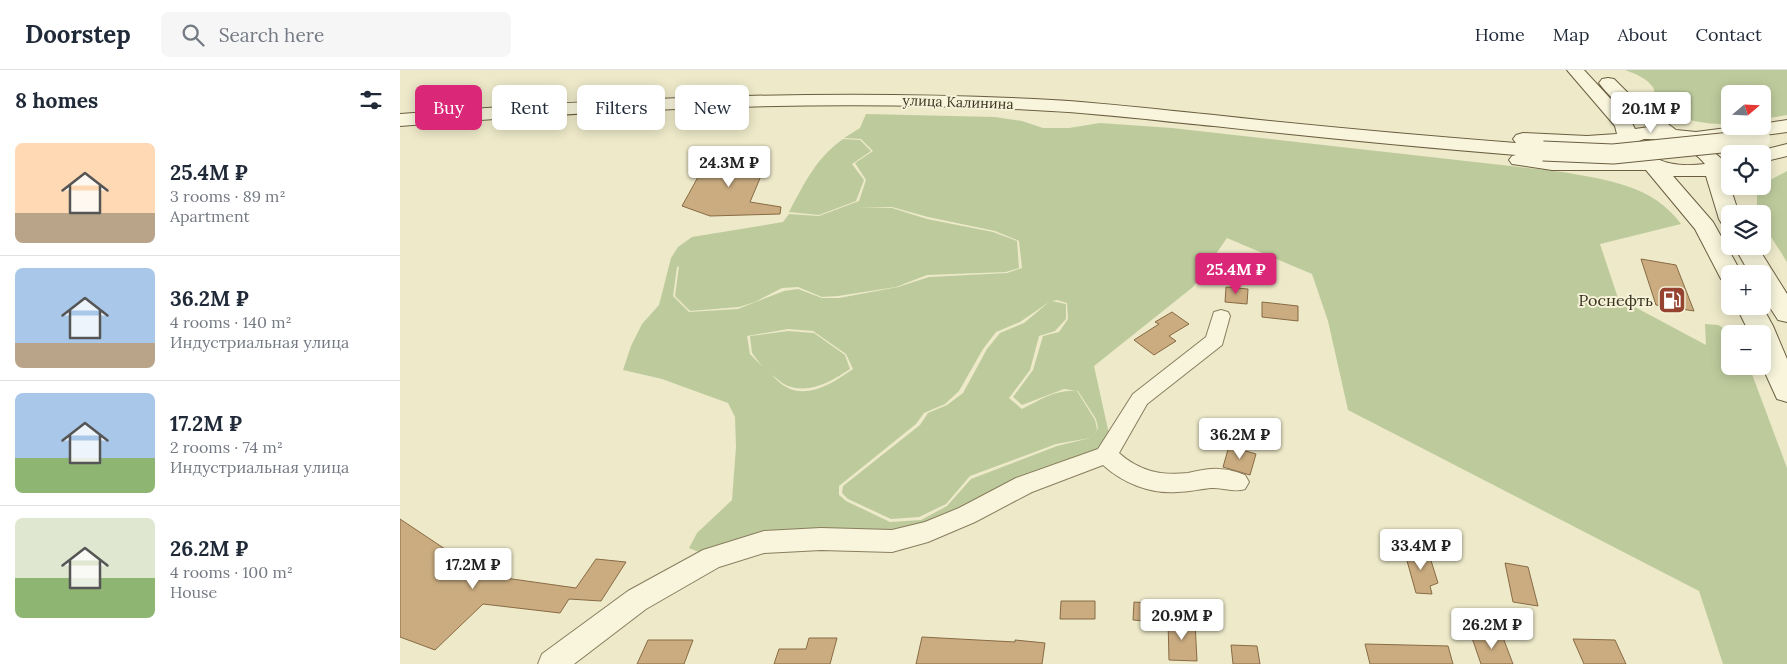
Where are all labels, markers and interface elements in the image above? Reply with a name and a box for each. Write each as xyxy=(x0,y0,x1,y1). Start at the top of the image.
search box xyxy=(161,12,511,57)
text: Doorstep xyxy=(25,19,131,50)
icon: search xyxy=(179,21,207,49)
text: Search here xyxy=(219,23,324,47)
text: Home xyxy=(1475,23,1525,46)
text: Map xyxy=(1553,23,1589,46)
text: About xyxy=(1617,23,1667,46)
text: Contact xyxy=(1695,23,1762,46)
chip: Buy xyxy=(415,85,482,130)
chip: Rent xyxy=(492,85,567,130)
chip: Filters xyxy=(577,85,665,130)
chip: New xyxy=(675,85,749,130)
north arrow xyxy=(1721,85,1771,135)
map controls xyxy=(1721,85,1771,375)
icon: filters xyxy=(357,86,385,114)
text: 8 homes xyxy=(15,87,98,114)
street label: улица Калинина xyxy=(902,91,1014,113)
pin: 20.1M ₽ xyxy=(1605,92,1697,134)
text: 20.1M ₽ xyxy=(1622,98,1680,118)
button: locate xyxy=(1721,145,1771,195)
pin: 24.3M ₽ xyxy=(683,146,775,188)
text: 24.3M ₽ xyxy=(699,152,759,172)
text: 25.4M ₽ xyxy=(170,159,248,186)
icon: home xyxy=(55,163,115,223)
text: 3 rooms · 89 m² xyxy=(170,186,286,206)
button: layers xyxy=(1721,205,1771,255)
text: Apartment xyxy=(170,206,250,226)
pin: 25.4M ₽ xyxy=(1190,252,1282,295)
text: 25.4M ₽ xyxy=(1206,259,1266,279)
button: + xyxy=(1721,265,1771,315)
text: 36.2M ₽ xyxy=(170,285,249,312)
fuel station icon: Роснефть xyxy=(1657,285,1687,315)
icon: home xyxy=(55,288,115,348)
place label: Роснефть xyxy=(1578,290,1653,310)
text: 4 rooms · 140 m² xyxy=(170,312,292,332)
button: − xyxy=(1721,325,1771,375)
text: Индустриальная улица xyxy=(170,332,349,352)
text: 17.2M ₽ xyxy=(170,410,242,437)
icon: home xyxy=(55,413,115,473)
pin: 36.2M ₽ xyxy=(1194,418,1286,460)
text: 36.2M ₽ xyxy=(1210,424,1270,444)
text: 2 rooms · 74 m² xyxy=(170,437,283,457)
text: Индустриальная улица xyxy=(170,457,349,477)
pin: 33.4M ₽ xyxy=(1375,528,1467,571)
text: 26.2M ₽ xyxy=(170,535,248,562)
text: 33.4M ₽ xyxy=(1391,535,1451,555)
icon: home xyxy=(55,538,115,598)
pin: 17.2M ₽ xyxy=(427,548,519,590)
text: 17.2M ₽ xyxy=(446,554,500,574)
text: 4 rooms · 100 m² xyxy=(170,562,293,582)
text: House xyxy=(170,582,217,602)
pin: 20.9M ₽ xyxy=(1136,598,1228,641)
text: 20.9M ₽ xyxy=(1151,605,1213,625)
pin: 26.2M ₽ xyxy=(1446,608,1538,650)
text: 26.2M ₽ xyxy=(1462,614,1522,634)

